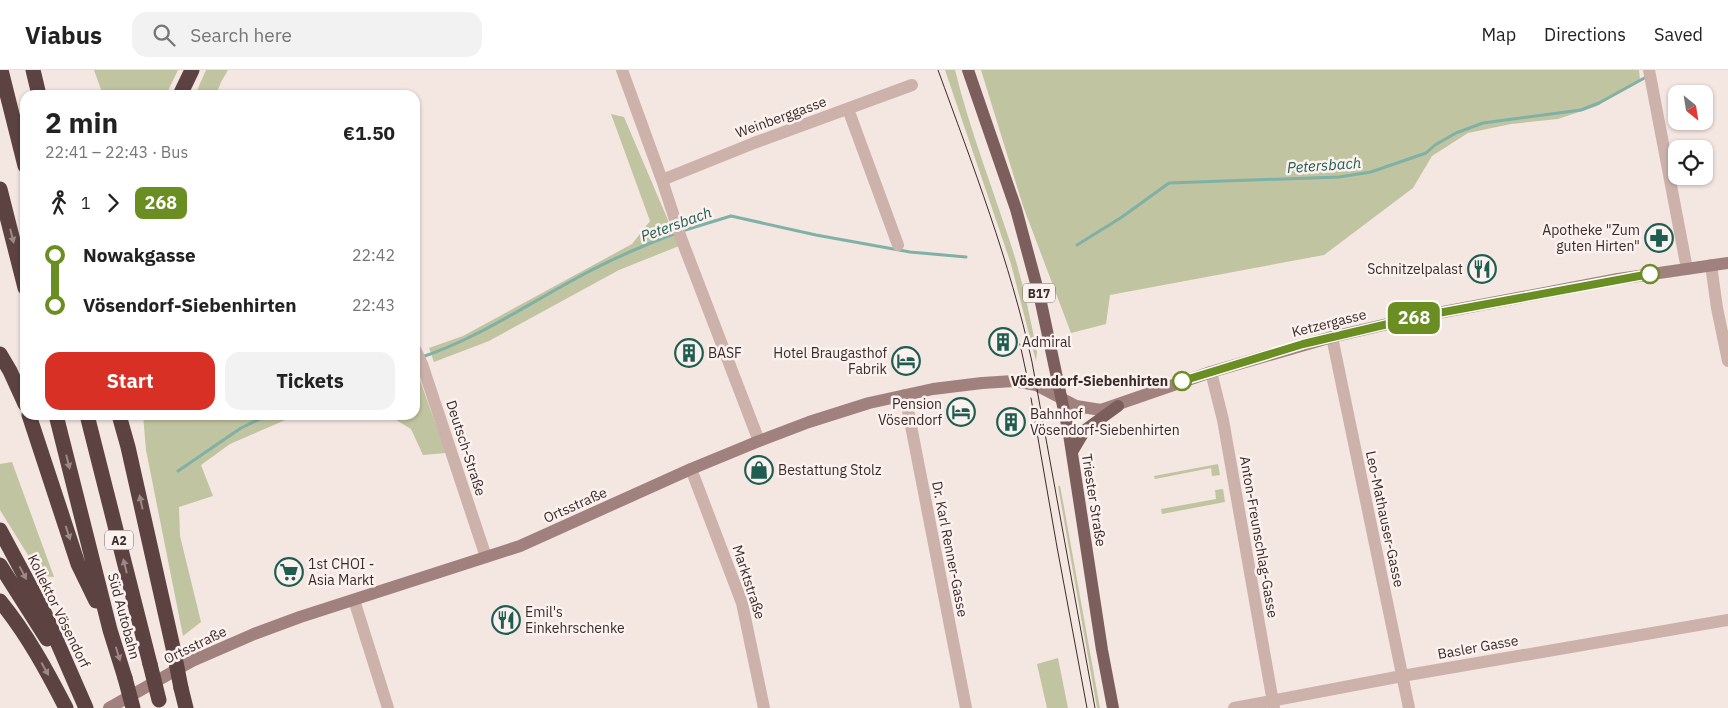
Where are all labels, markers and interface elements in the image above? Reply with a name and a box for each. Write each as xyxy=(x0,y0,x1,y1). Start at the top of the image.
search box xyxy=(132,12,482,57)
text: Viabus xyxy=(25,19,102,51)
icon: search xyxy=(150,21,178,49)
text: Search here xyxy=(190,23,292,47)
text: Map xyxy=(1481,23,1516,46)
text: Directions xyxy=(1544,23,1626,46)
text: Saved xyxy=(1654,23,1703,46)
north arrow xyxy=(1668,85,1712,130)
map controls xyxy=(1668,85,1713,185)
street label: Weinberggasse xyxy=(733,92,829,142)
text: 2 min xyxy=(45,104,118,141)
text: €1.50 xyxy=(343,121,395,145)
button: locate xyxy=(1668,140,1713,185)
text: 22:41 – 22:43 · Bus xyxy=(45,142,188,162)
water label: Petersbach xyxy=(1286,153,1362,177)
icon: walk xyxy=(45,189,73,217)
icon: forward xyxy=(99,189,127,217)
text: 268 xyxy=(145,191,177,214)
text: 1 xyxy=(81,193,91,213)
water label: Petersbach xyxy=(638,202,714,246)
place label: Apotheke "Zum guten Hirten" xyxy=(1542,221,1640,255)
pharmacy icon: Apotheke "Zum guten Hirten" xyxy=(1644,223,1674,253)
one-way arrow xyxy=(8,228,16,243)
text: Nowakgasse xyxy=(83,243,196,267)
text: 22:42 xyxy=(352,245,395,265)
restaurant icon: Schnitzelpalast xyxy=(1467,254,1497,284)
place label: Schnitzelpalast xyxy=(1367,260,1463,278)
unlabelled marker xyxy=(1640,264,1660,284)
road number: B17 xyxy=(1023,284,1055,302)
text: Vösendorf-Siebenhirten xyxy=(83,293,296,317)
text: 22:43 xyxy=(352,295,395,315)
line badge: 268 xyxy=(1385,302,1443,334)
street label: Ketzergasse xyxy=(1290,305,1368,341)
text: 268 xyxy=(1398,306,1430,329)
building icon: Admiral xyxy=(988,327,1018,357)
place label: Admiral xyxy=(1022,333,1071,351)
building icon: BASF xyxy=(674,338,704,368)
place label: BASF xyxy=(708,344,742,362)
place label: Hotel Braugasthof Fabrik xyxy=(773,344,888,378)
hotel icon: Hotel Braugasthof Fabrik xyxy=(891,346,921,376)
button: Start xyxy=(45,352,215,410)
button: Tickets xyxy=(225,352,395,410)
marker: Vösendorf-Siebenhirten xyxy=(1172,371,1192,391)
place label: Vösendorf-Siebenhirten xyxy=(1011,372,1168,390)
place label: Pension Vösendorf xyxy=(878,395,942,429)
hotel icon: Pension Vösendorf xyxy=(946,397,976,427)
street label: Deutsch-Straße xyxy=(442,398,490,498)
place label: Bahnhof Vösendorf-Siebenhirten xyxy=(1030,405,1180,439)
building icon: Bahnhof Vösendorf-Siebenhirten xyxy=(996,407,1026,437)
street label: Leo-Mathauser-Gasse xyxy=(1362,449,1408,589)
street label: Triester Straße xyxy=(1078,452,1110,548)
one-way arrow xyxy=(64,455,72,470)
shop icon: Bestattung Stolz xyxy=(744,455,774,485)
street label: Anton-Freunschlag-Gasse xyxy=(1236,455,1282,620)
place label: Bestattung Stolz xyxy=(778,461,882,479)
street label: Dr. Karl Renner-Gasse xyxy=(928,480,972,619)
street label: Ortsstraße xyxy=(540,483,610,527)
one-way arrow xyxy=(136,494,144,510)
one-way arrow xyxy=(65,526,73,541)
road number: A2 xyxy=(105,530,133,550)
street label: Marktstraße xyxy=(729,543,770,622)
street label: Kollektor Vösendorf xyxy=(24,551,94,671)
place label: 1st CHOI - Asia Markt xyxy=(308,555,374,589)
supermarket icon: 1st CHOI - Asia Markt xyxy=(274,557,304,587)
one-way arrow xyxy=(121,559,129,574)
one-way arrow xyxy=(19,566,28,579)
street label: Süd Autobahn xyxy=(104,571,144,661)
place label: Emil's Einkehrschenke xyxy=(525,603,625,637)
restaurant icon: Emil's Einkehrschenke xyxy=(491,605,521,635)
street label: Ortsstraße xyxy=(161,622,230,668)
street label: Basler Gasse xyxy=(1436,631,1520,663)
one-way arrow xyxy=(114,647,122,662)
one-way arrow xyxy=(41,662,50,676)

